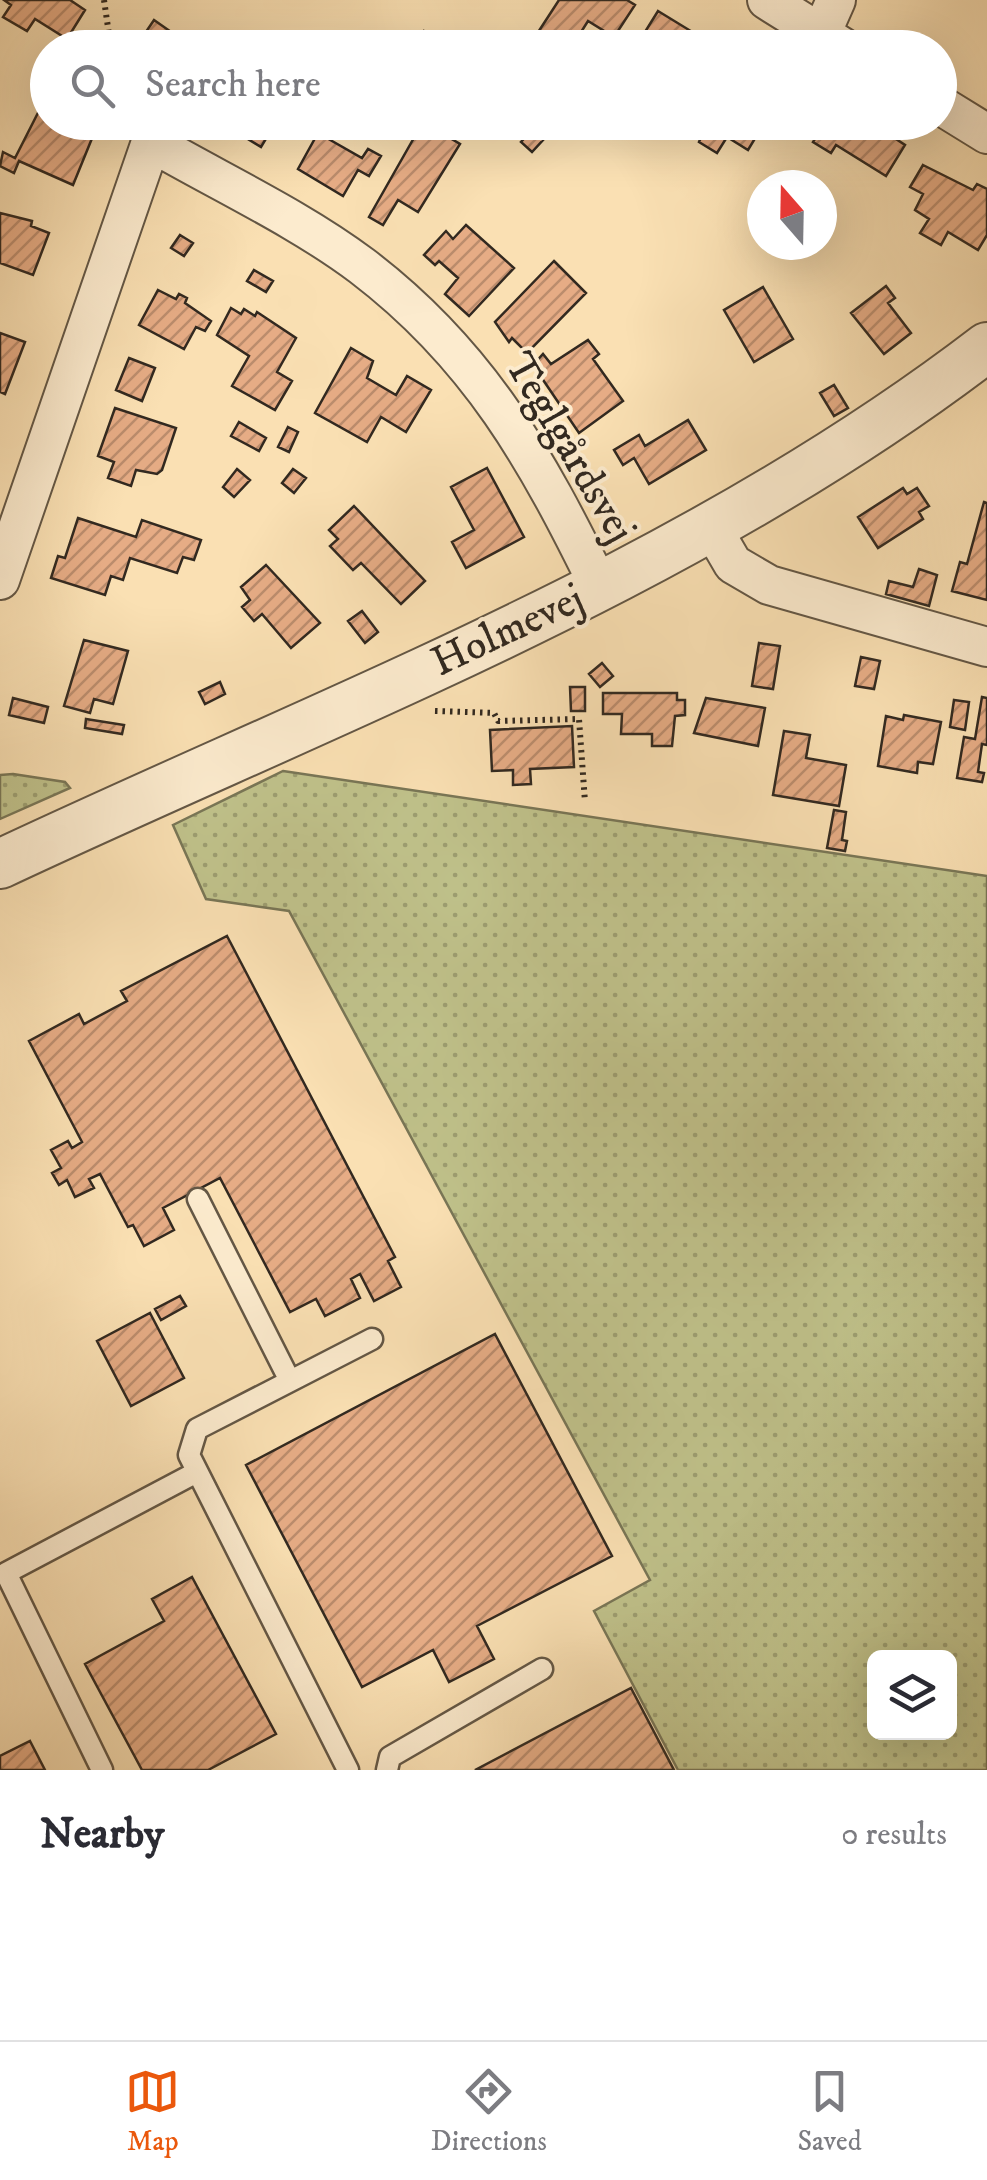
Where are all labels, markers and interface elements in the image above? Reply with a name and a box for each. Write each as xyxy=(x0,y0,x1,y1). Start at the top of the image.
search box xyxy=(30,30,957,140)
icon: search xyxy=(65,58,120,113)
text: Search here xyxy=(145,61,321,109)
north arrow xyxy=(747,170,837,260)
street label: Teglgårdsvej xyxy=(492,343,646,553)
street label: Holmevej xyxy=(424,573,592,689)
map controls xyxy=(867,1650,957,1740)
button: layers xyxy=(867,1650,957,1740)
text: Nearby xyxy=(40,1809,164,1861)
text: 0 results xyxy=(841,1815,947,1855)
tab: Map xyxy=(125,2064,180,2159)
tab: Directions xyxy=(431,2064,547,2159)
tab: Saved xyxy=(797,2064,862,2159)

